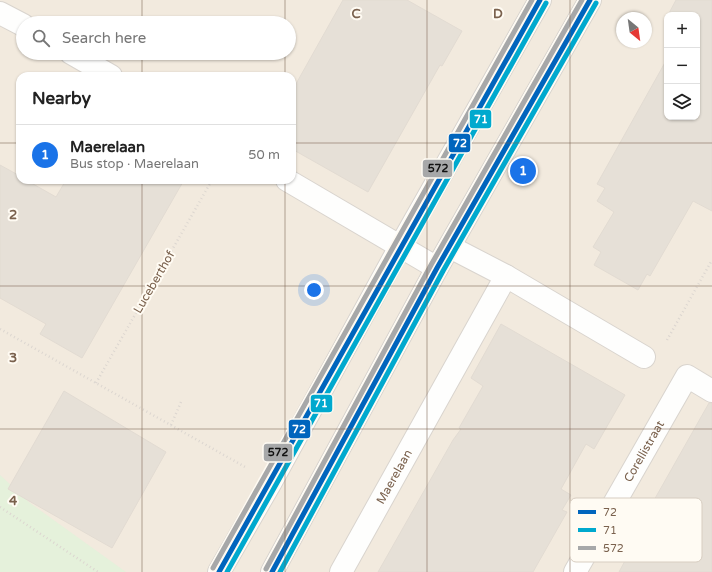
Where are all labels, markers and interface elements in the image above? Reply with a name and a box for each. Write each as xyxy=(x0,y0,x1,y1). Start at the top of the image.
text: C xyxy=(351,6,361,22)
text: D xyxy=(493,6,503,22)
north arrow xyxy=(616,12,652,48)
map controls xyxy=(664,12,700,120)
button: + xyxy=(664,12,700,48)
search box xyxy=(16,16,296,60)
icon: search xyxy=(30,27,52,49)
text: Search here xyxy=(62,29,146,47)
button: − xyxy=(664,48,700,84)
button: layers xyxy=(664,84,700,120)
text: Nearby xyxy=(32,88,91,109)
line badge: 71 xyxy=(469,109,492,129)
text: 71 xyxy=(474,113,488,126)
line badge: 72 xyxy=(448,133,471,153)
text: 72 xyxy=(453,137,467,150)
text: Maerelaan xyxy=(70,138,145,156)
text: 1 xyxy=(41,147,49,163)
text: 50 m xyxy=(248,147,280,163)
text: Bus stop · Maerelaan xyxy=(70,156,199,172)
pin: 1 xyxy=(510,156,536,186)
line badge: 572 xyxy=(422,159,453,178)
text: 572 xyxy=(428,162,448,175)
text: 2 xyxy=(9,207,17,223)
street label: Luceberthof xyxy=(130,248,178,316)
your location xyxy=(304,280,324,300)
text: 3 xyxy=(9,350,17,366)
line badge: 71 xyxy=(310,394,333,413)
text: 71 xyxy=(314,397,328,410)
street label: Corellistraat xyxy=(621,418,667,485)
line badge: 72 xyxy=(288,419,311,439)
text: 72 xyxy=(292,423,306,436)
line badge: 572 xyxy=(263,443,293,462)
text: 572 xyxy=(268,446,288,459)
street label: Maerelaan xyxy=(373,447,415,506)
text: 4 xyxy=(9,493,18,509)
legend xyxy=(570,498,702,562)
text: 72 xyxy=(603,506,617,519)
text: 71 xyxy=(603,524,617,537)
text: 572 xyxy=(603,542,624,555)

